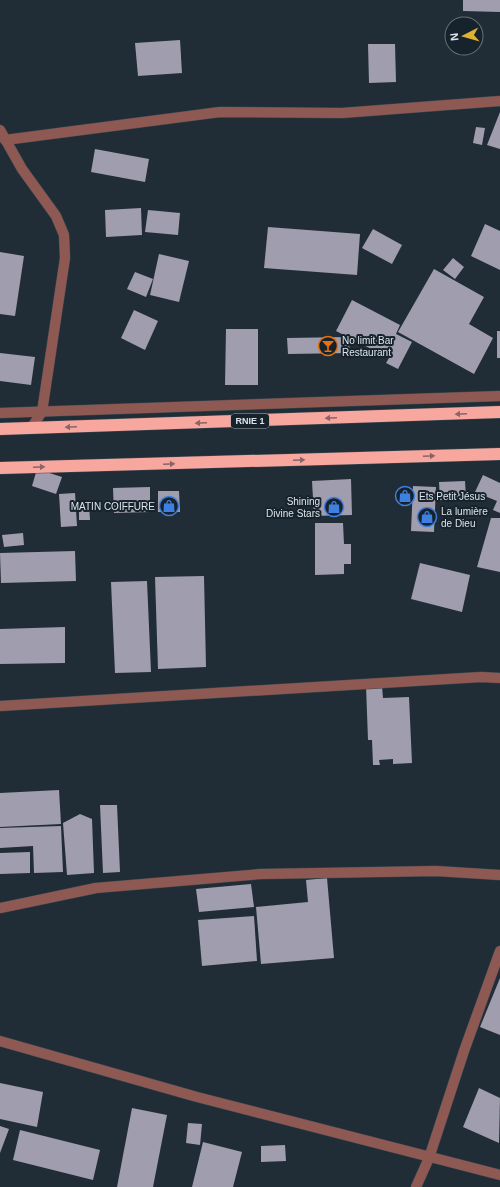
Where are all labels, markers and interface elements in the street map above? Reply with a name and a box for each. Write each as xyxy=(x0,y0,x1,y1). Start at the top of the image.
north arrow xyxy=(444,16,484,56)
text: N xyxy=(448,32,460,42)
bar icon: No limit Bar Restaurant xyxy=(317,335,339,357)
place label: No limit Bar Restaurant xyxy=(342,335,394,358)
one-way arrow xyxy=(454,411,467,417)
road number: RNIE 1 xyxy=(231,414,269,428)
one-way arrow xyxy=(324,415,337,421)
one-way arrow xyxy=(195,419,207,426)
one-way arrow xyxy=(64,424,77,430)
one-way arrow xyxy=(423,453,436,459)
one-way arrow xyxy=(293,457,306,463)
one-way arrow xyxy=(163,460,175,467)
one-way arrow xyxy=(33,464,45,471)
shop icon: Ets Petit Jésus xyxy=(394,485,416,507)
place label: Ets Petit Jésus xyxy=(419,491,485,502)
shop icon: MATIN COIFFURE xyxy=(158,495,180,517)
place label: Shining Divine Stars xyxy=(266,496,320,519)
shop icon: Shining Divine Stars xyxy=(323,496,345,518)
place label: MATIN COIFFURE xyxy=(71,501,155,512)
shop icon: La lumière de Dieu xyxy=(416,506,438,528)
place label: La lumière de Dieu xyxy=(441,506,488,529)

